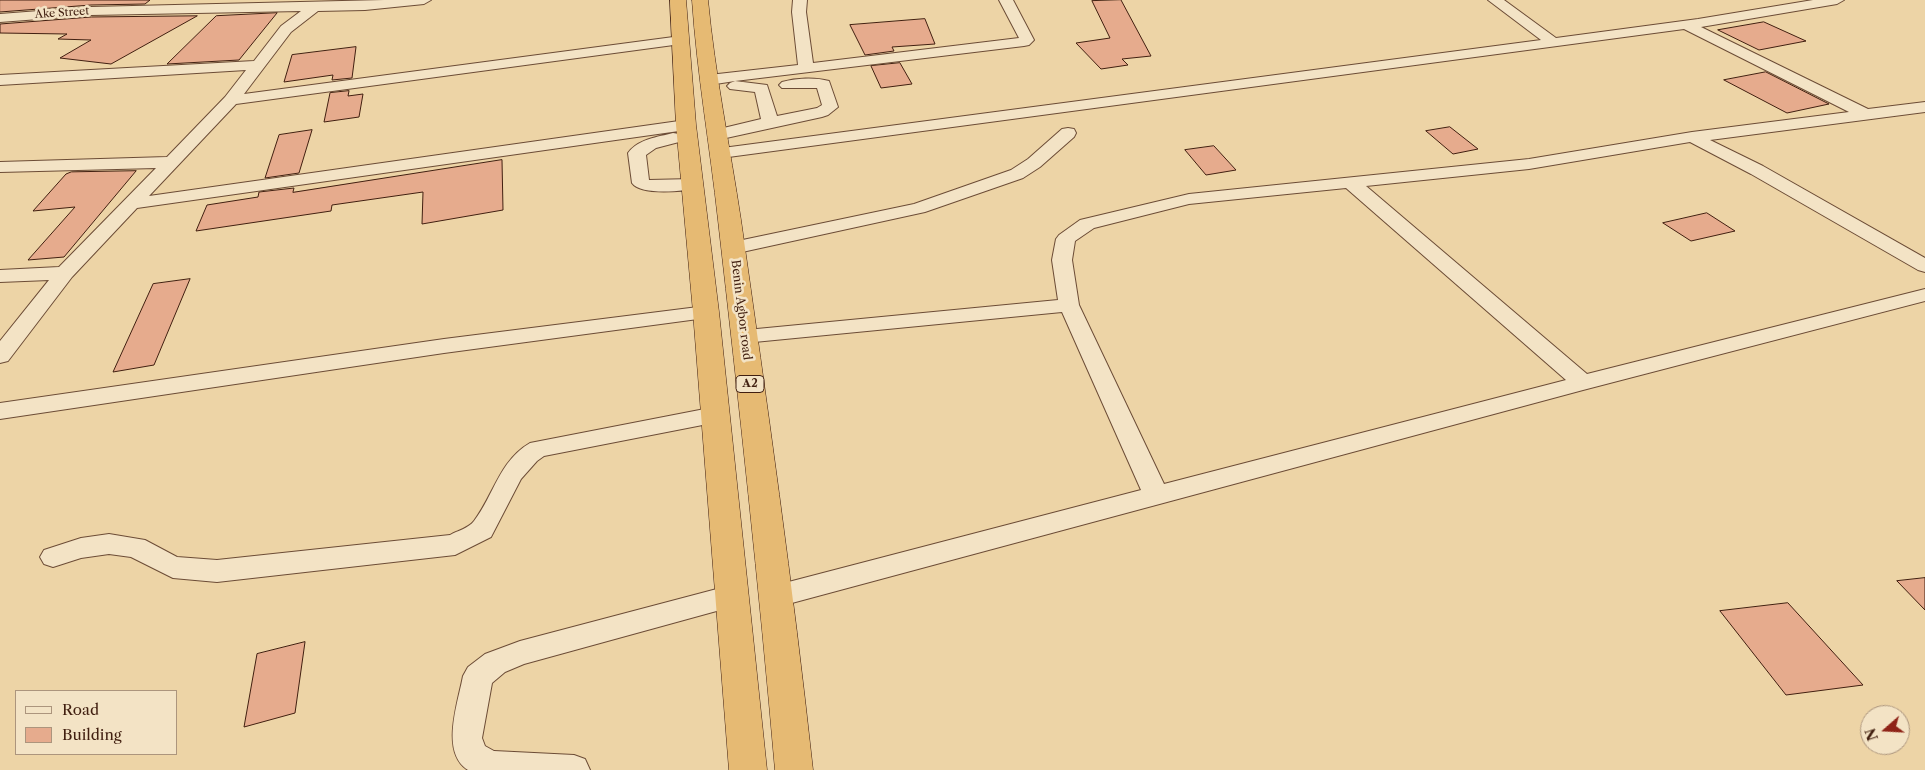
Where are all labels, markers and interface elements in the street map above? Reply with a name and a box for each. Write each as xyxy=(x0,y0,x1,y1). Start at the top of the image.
street label: Ake Street xyxy=(34,5,90,21)
street label: Benin Agbor road xyxy=(728,259,754,361)
road number: A2 xyxy=(736,376,764,392)
legend xyxy=(15,690,178,755)
text: Road xyxy=(62,700,99,719)
north arrow xyxy=(1860,705,1910,755)
text: Building xyxy=(62,725,122,744)
text: N xyxy=(1861,726,1882,743)

